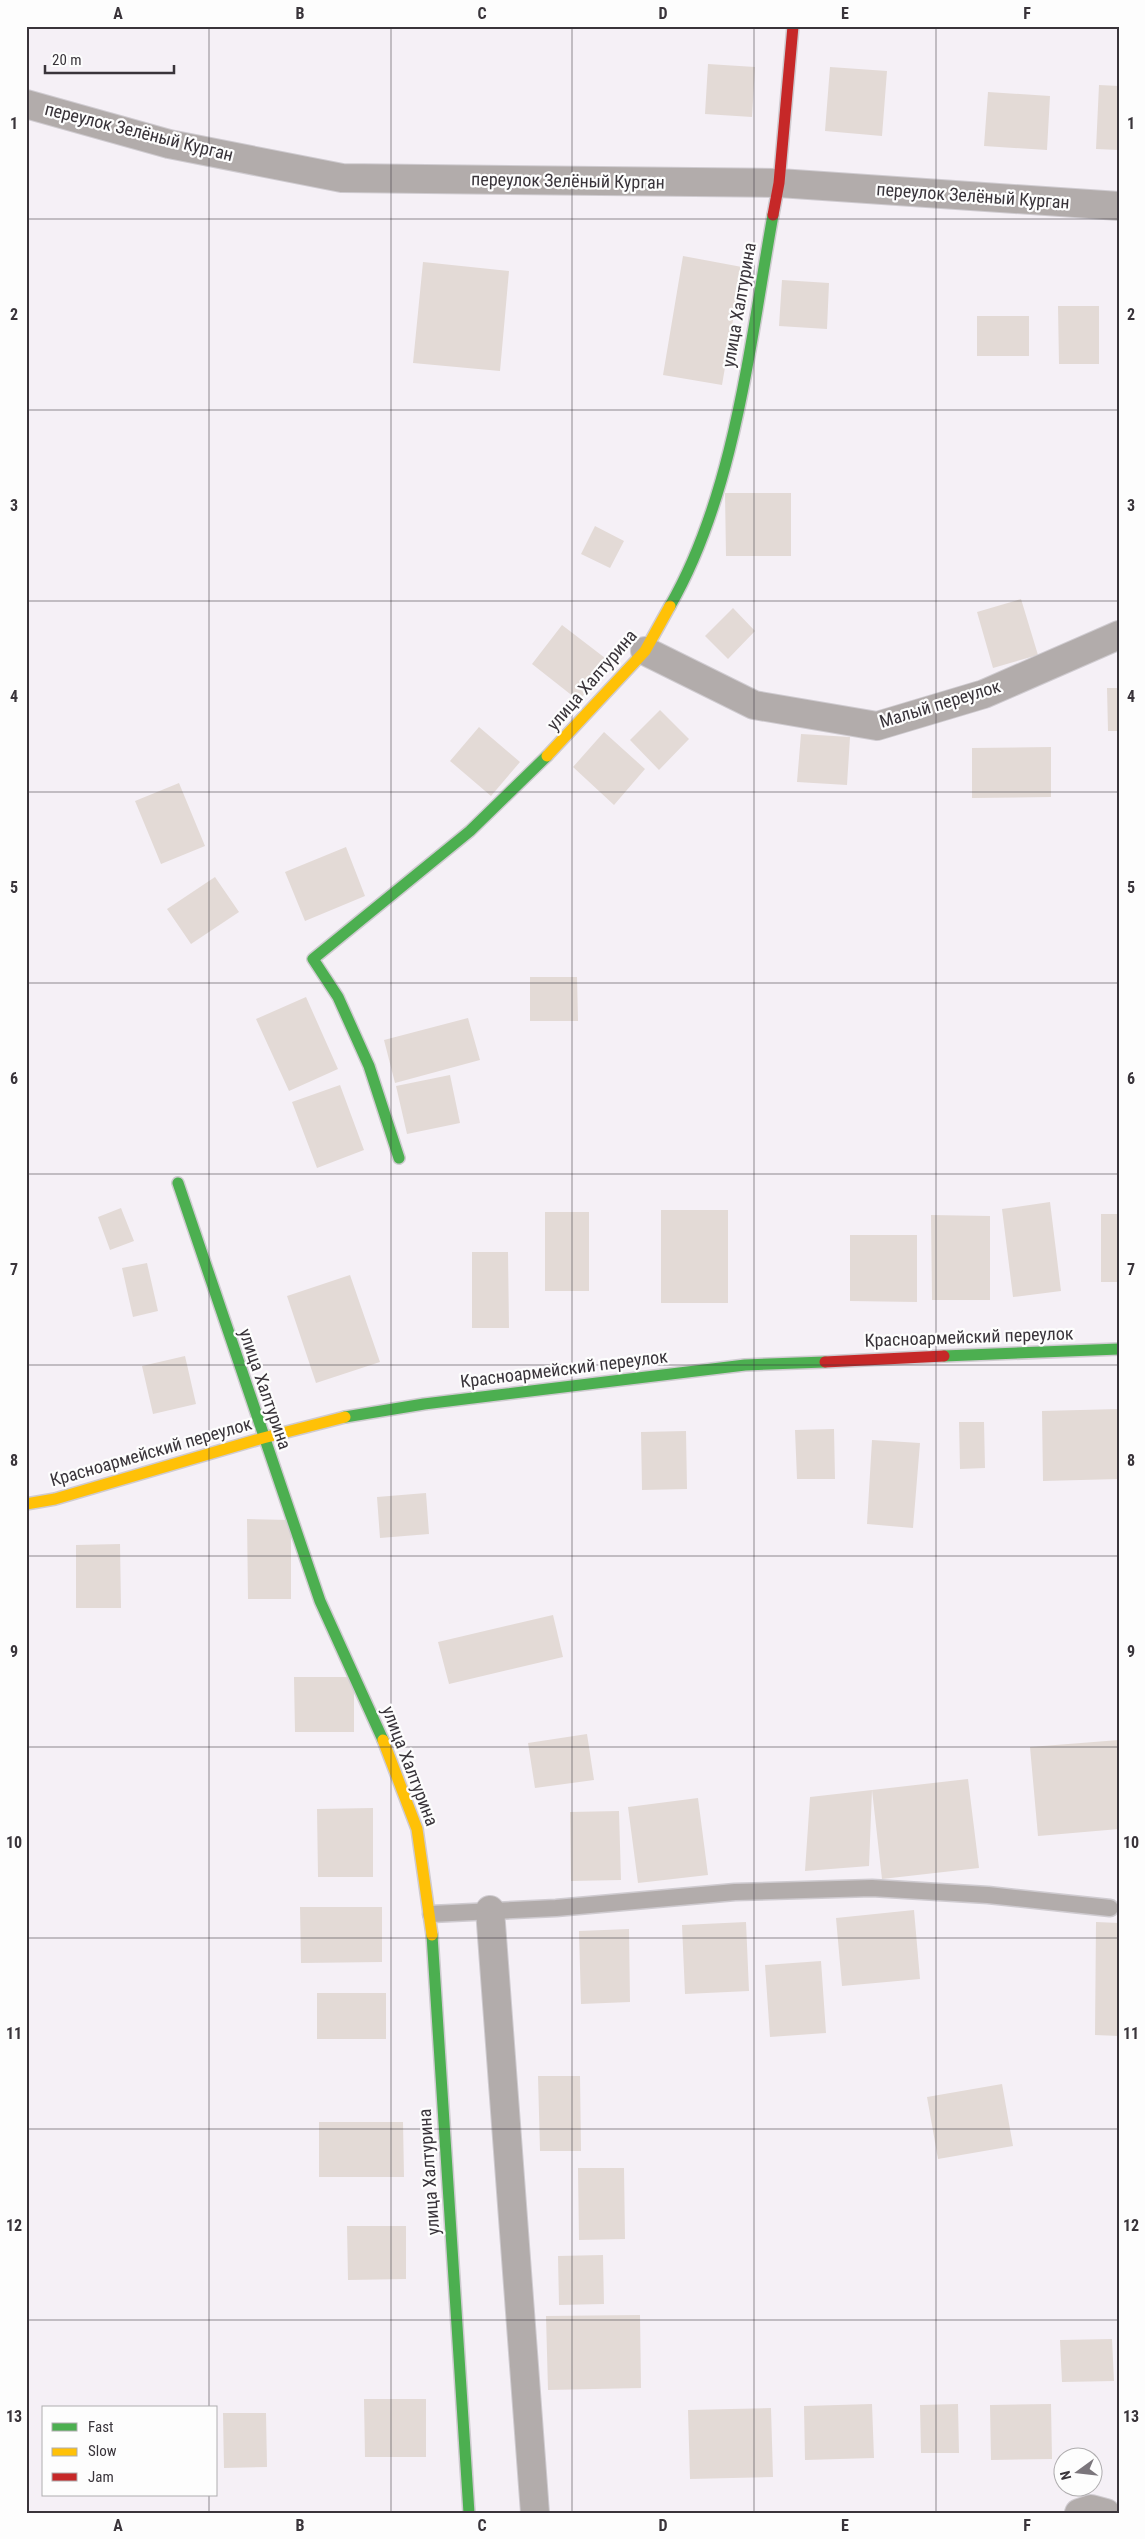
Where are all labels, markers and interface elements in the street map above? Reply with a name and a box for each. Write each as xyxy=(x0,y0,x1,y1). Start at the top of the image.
text: A xyxy=(113,4,123,23)
text: B xyxy=(296,4,305,23)
text: C xyxy=(477,4,487,23)
text: D xyxy=(658,4,668,23)
text: E xyxy=(841,4,849,23)
text: F xyxy=(1023,4,1031,23)
scale bar xyxy=(45,42,174,74)
text: 20 m xyxy=(52,51,82,69)
street label: переулок Зелёный Курган xyxy=(43,98,236,165)
text: 1 xyxy=(10,114,18,133)
text: 1 xyxy=(1127,114,1135,133)
street label: переулок Зелёный Курган xyxy=(471,168,665,193)
street label: переулок Зелёный Курган xyxy=(876,178,1070,213)
street label: улица Халтурина xyxy=(717,241,760,369)
text: 2 xyxy=(10,305,18,324)
text: 2 xyxy=(1127,305,1135,324)
text: 3 xyxy=(10,496,18,515)
text: 3 xyxy=(1127,496,1135,515)
street label: улица Халтурина xyxy=(542,625,641,734)
street label: Малый переулок xyxy=(877,675,1003,732)
text: 4 xyxy=(10,687,18,706)
text: 4 xyxy=(1127,687,1135,706)
text: 5 xyxy=(10,878,18,897)
text: 5 xyxy=(1127,878,1135,897)
text: 6 xyxy=(10,1069,18,1088)
text: 6 xyxy=(1127,1069,1135,1088)
text: 7 xyxy=(10,1260,18,1279)
text: 7 xyxy=(1127,1260,1135,1279)
street label: Красноармейский переулок xyxy=(864,1322,1074,1351)
street label: улица Халтурина xyxy=(235,1326,296,1452)
street label: Красноармейский переулок xyxy=(459,1345,669,1392)
street label: Красноармейский переулок xyxy=(48,1413,254,1490)
text: 8 xyxy=(10,1451,18,1470)
text: 8 xyxy=(1127,1451,1135,1470)
text: 9 xyxy=(10,1642,18,1661)
text: 9 xyxy=(1127,1642,1135,1661)
street label: улица Халтурина xyxy=(378,1703,443,1829)
text: 10 xyxy=(6,1833,22,1852)
text: 10 xyxy=(1123,1833,1139,1852)
text: 11 xyxy=(6,2024,22,2043)
text: 11 xyxy=(1123,2024,1139,2043)
street label: улица Халтурина xyxy=(414,2108,443,2236)
text: 12 xyxy=(6,2216,22,2235)
text: 12 xyxy=(1123,2216,1139,2235)
legend xyxy=(42,2406,218,2496)
text: 13 xyxy=(6,2407,22,2426)
text: 13 xyxy=(1123,2407,1139,2426)
text: Fast xyxy=(88,2418,113,2436)
text: Slow xyxy=(88,2442,117,2460)
north arrow xyxy=(1052,2446,1102,2496)
text: Jam xyxy=(88,2468,114,2486)
text: N xyxy=(1057,2469,1074,2482)
text: A xyxy=(113,2516,123,2535)
text: B xyxy=(296,2516,305,2535)
text: C xyxy=(477,2516,487,2535)
text: D xyxy=(658,2516,668,2535)
text: E xyxy=(841,2516,849,2535)
text: F xyxy=(1023,2516,1031,2535)

